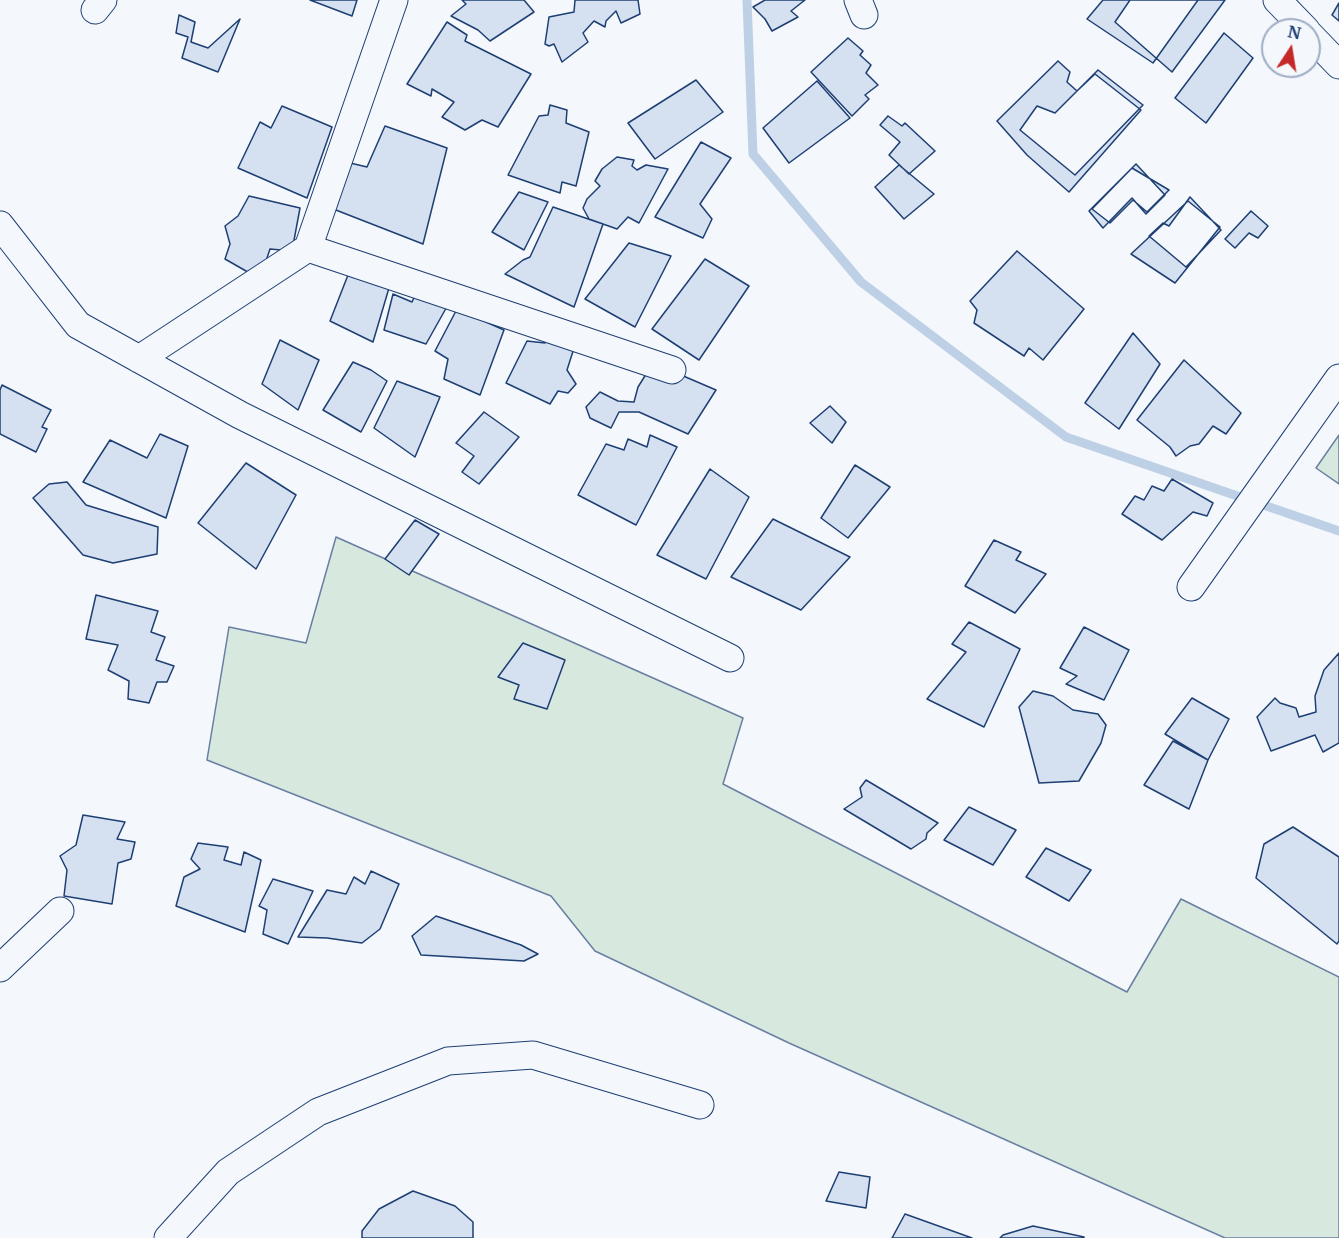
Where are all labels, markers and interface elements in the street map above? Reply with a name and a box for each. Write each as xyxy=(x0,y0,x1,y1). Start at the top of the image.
north arrow xyxy=(1261,18,1321,78)
text: N xyxy=(1286,21,1303,43)

